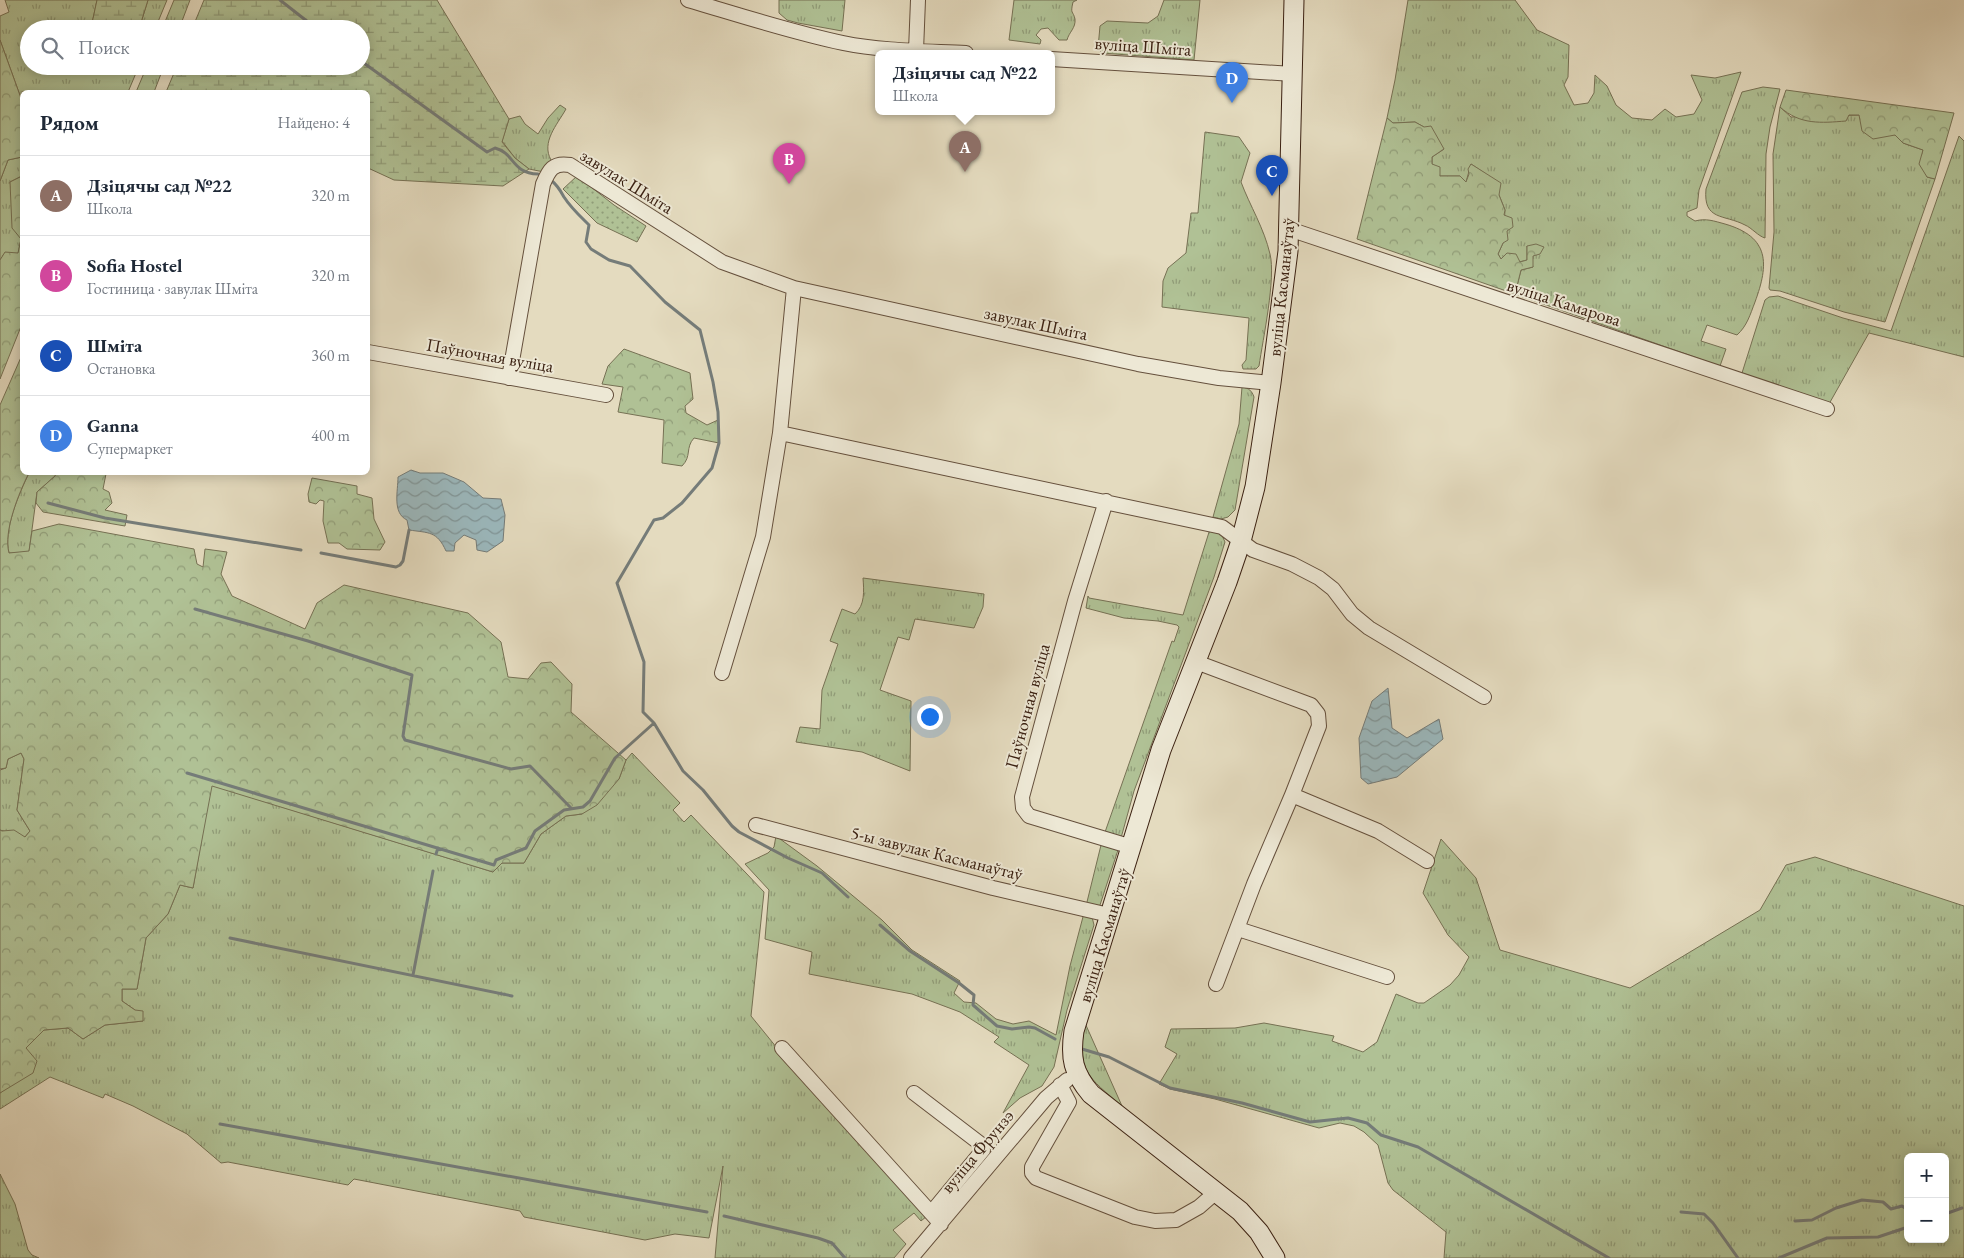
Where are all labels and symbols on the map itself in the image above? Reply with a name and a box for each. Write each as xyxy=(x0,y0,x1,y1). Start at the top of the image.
street label: вуліца Шміта xyxy=(1094,31,1193,61)
pin: D xyxy=(1216,62,1248,103)
pin: A xyxy=(949,131,981,172)
street label: завулак Шміта xyxy=(576,143,679,219)
pin: B xyxy=(773,143,805,184)
pin: C xyxy=(1256,155,1288,196)
street label: вуліца Касманаўтаў xyxy=(1262,216,1300,357)
street label: вуліца Камарова xyxy=(1504,273,1625,331)
street label: завулак Шміта xyxy=(982,301,1091,345)
street label: Паўночная вуліца xyxy=(425,333,556,378)
street label: Паўночная вуліца xyxy=(999,640,1055,771)
your location xyxy=(917,704,943,730)
street label: 5-ы завулак Касманаўтаў xyxy=(849,820,1025,886)
street label: вуліца Касманаўтаў xyxy=(1073,865,1135,1005)
street label: вуліца Фрунзэ xyxy=(935,1105,1019,1197)

